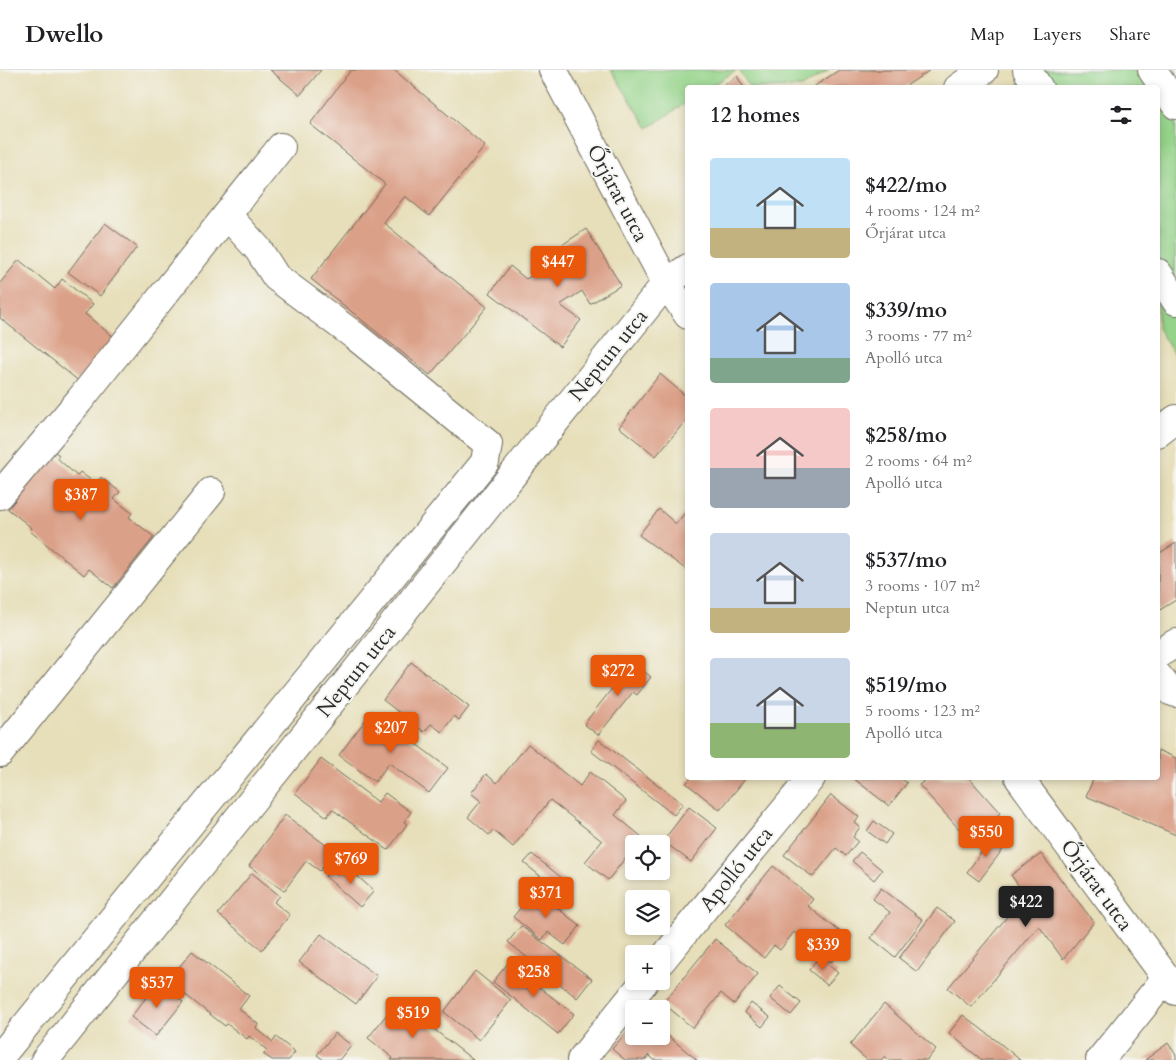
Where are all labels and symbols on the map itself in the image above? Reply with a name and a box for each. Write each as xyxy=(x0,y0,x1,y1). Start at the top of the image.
street label: Őrjárat utca xyxy=(580,139,656,247)
pin: $447 xyxy=(528,246,588,288)
street label: Neptun utca xyxy=(562,303,655,408)
pin: $387 xyxy=(51,478,111,521)
street label: Neptun utca xyxy=(310,619,403,724)
pin: $272 xyxy=(588,654,648,697)
pin: $207 xyxy=(361,712,421,754)
pin: $550 xyxy=(956,816,1016,858)
street label: Apolló utca xyxy=(693,821,780,918)
street label: Őrjárat utca xyxy=(1054,833,1140,937)
pin: $769 xyxy=(321,842,381,885)
pin: $371 xyxy=(516,876,576,919)
pin: $422 xyxy=(996,886,1056,928)
pin: $339 xyxy=(793,928,853,971)
pin: $258 xyxy=(504,956,564,998)
pin: $537 xyxy=(127,966,187,1009)
pin: $519 xyxy=(383,996,443,1039)

